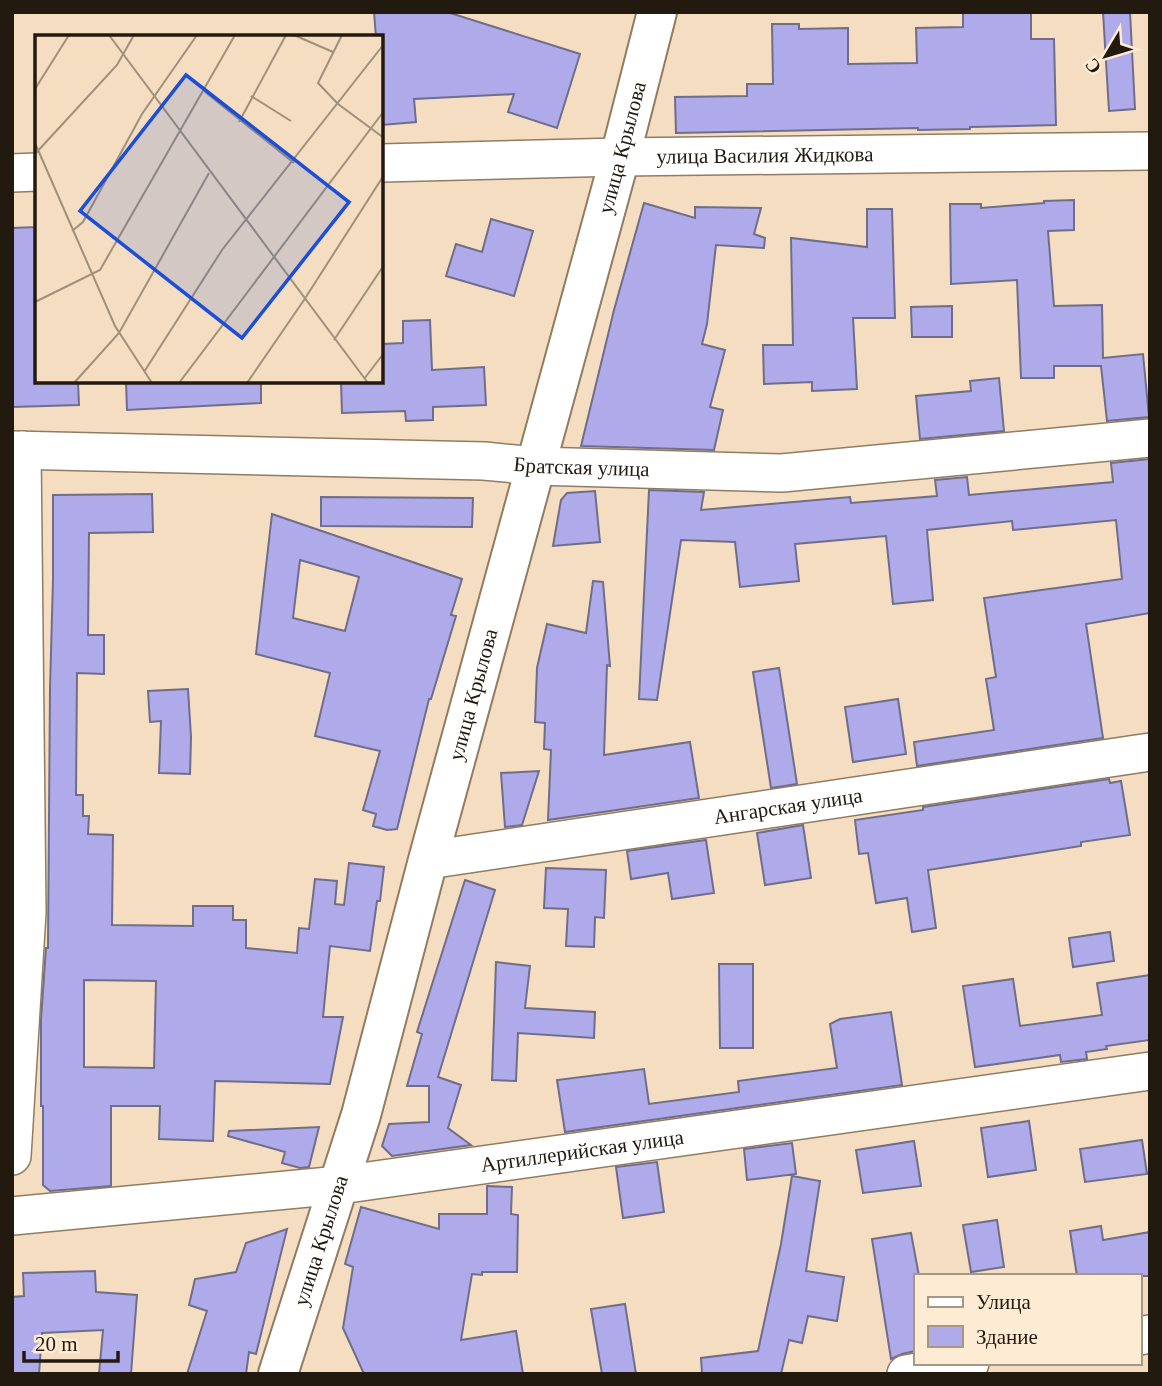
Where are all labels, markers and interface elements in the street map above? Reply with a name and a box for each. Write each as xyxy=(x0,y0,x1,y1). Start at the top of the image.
north arrow xyxy=(1071,21,1141,91)
inset map xyxy=(35,35,383,383)
text: С xyxy=(1080,54,1105,78)
street label: улица Крылова xyxy=(593,78,651,216)
street label: улица Василия Жидкова xyxy=(656,142,874,169)
street label: Братская улица xyxy=(513,452,651,481)
street label: улица Крылова xyxy=(444,625,503,763)
street label: Ангарская улица xyxy=(712,783,865,829)
street label: Артиллерийская улица xyxy=(479,1125,686,1177)
street label: улица Крылова xyxy=(289,1172,353,1309)
legend xyxy=(914,1274,1141,1365)
text: Улица xyxy=(976,1290,1031,1314)
scale bar xyxy=(24,1320,119,1364)
text: Здание xyxy=(976,1325,1038,1349)
text: 20 m xyxy=(35,1332,78,1356)

